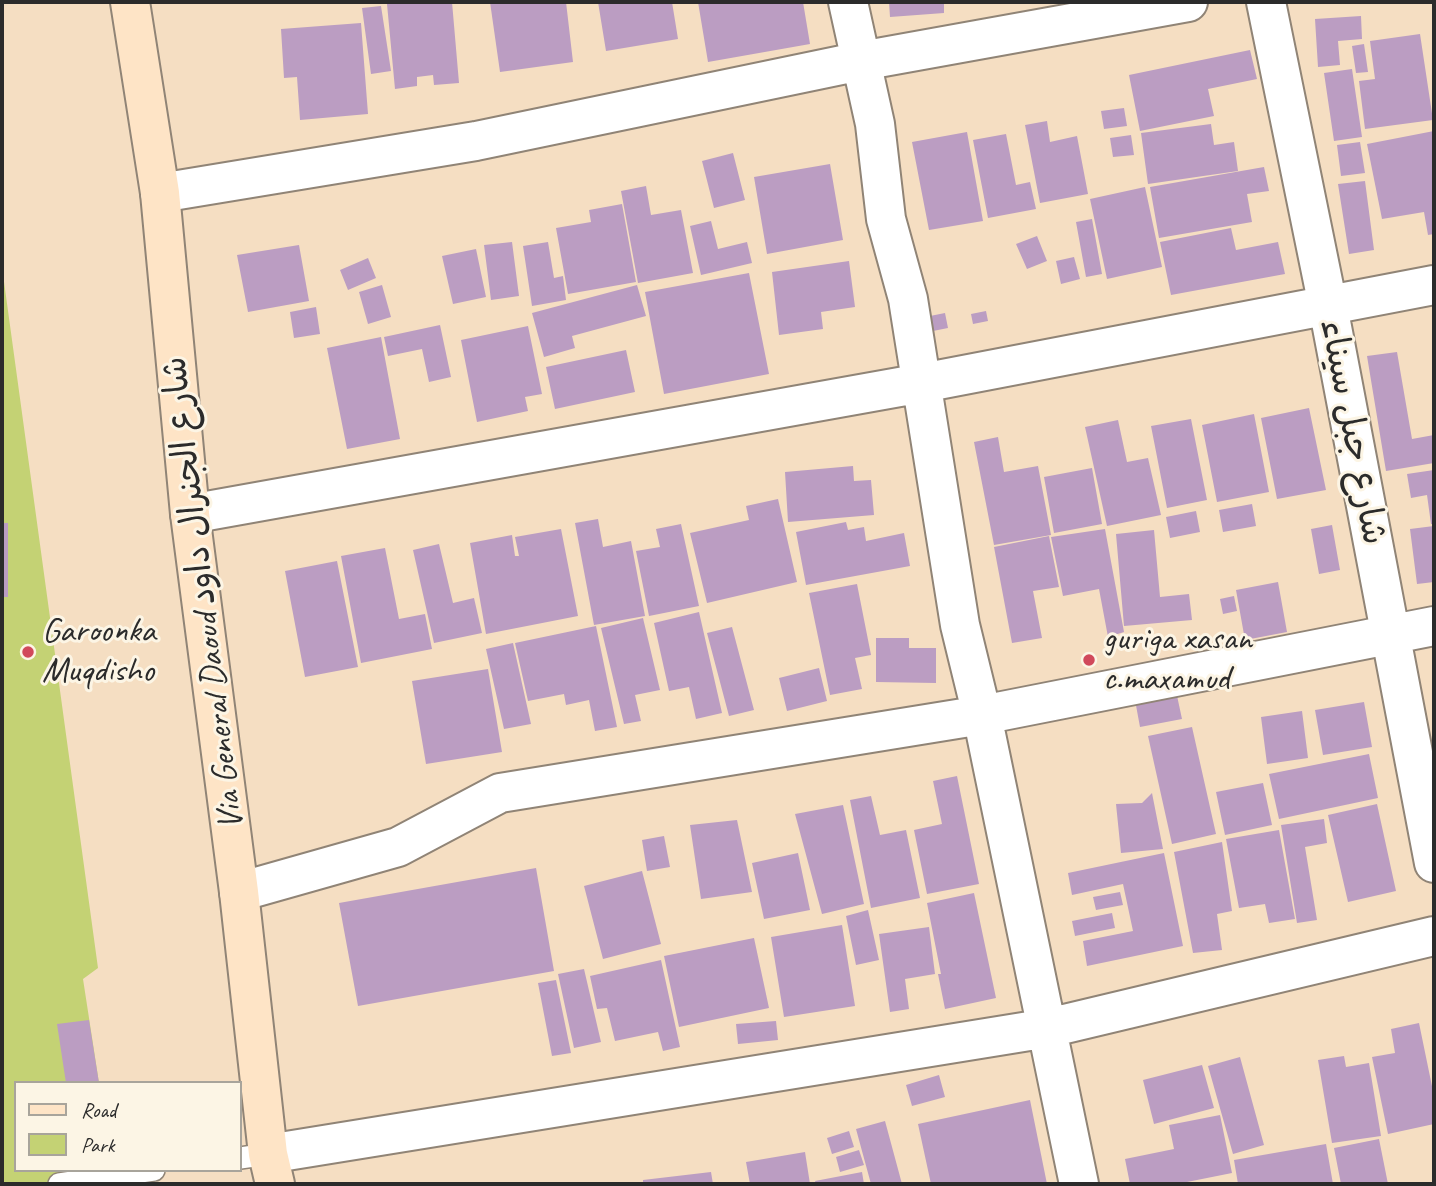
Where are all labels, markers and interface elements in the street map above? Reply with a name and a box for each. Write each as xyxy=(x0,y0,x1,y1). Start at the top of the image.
street label: شارع جبل سيناء xyxy=(1310,316,1394,548)
street label: Via General Daoud شارع الجنرال داود xyxy=(154,354,254,832)
place label: Garoonka Muqdisho xyxy=(42,611,155,693)
place label: guriga xasan c.maxamud xyxy=(1103,619,1252,701)
marker: Garoonka Muqdisho xyxy=(20,644,36,660)
marker: guriga xasan c.maxamud xyxy=(1081,652,1097,668)
legend xyxy=(14,1081,242,1172)
text: Road xyxy=(81,1097,116,1123)
text: Park xyxy=(81,1132,114,1158)

